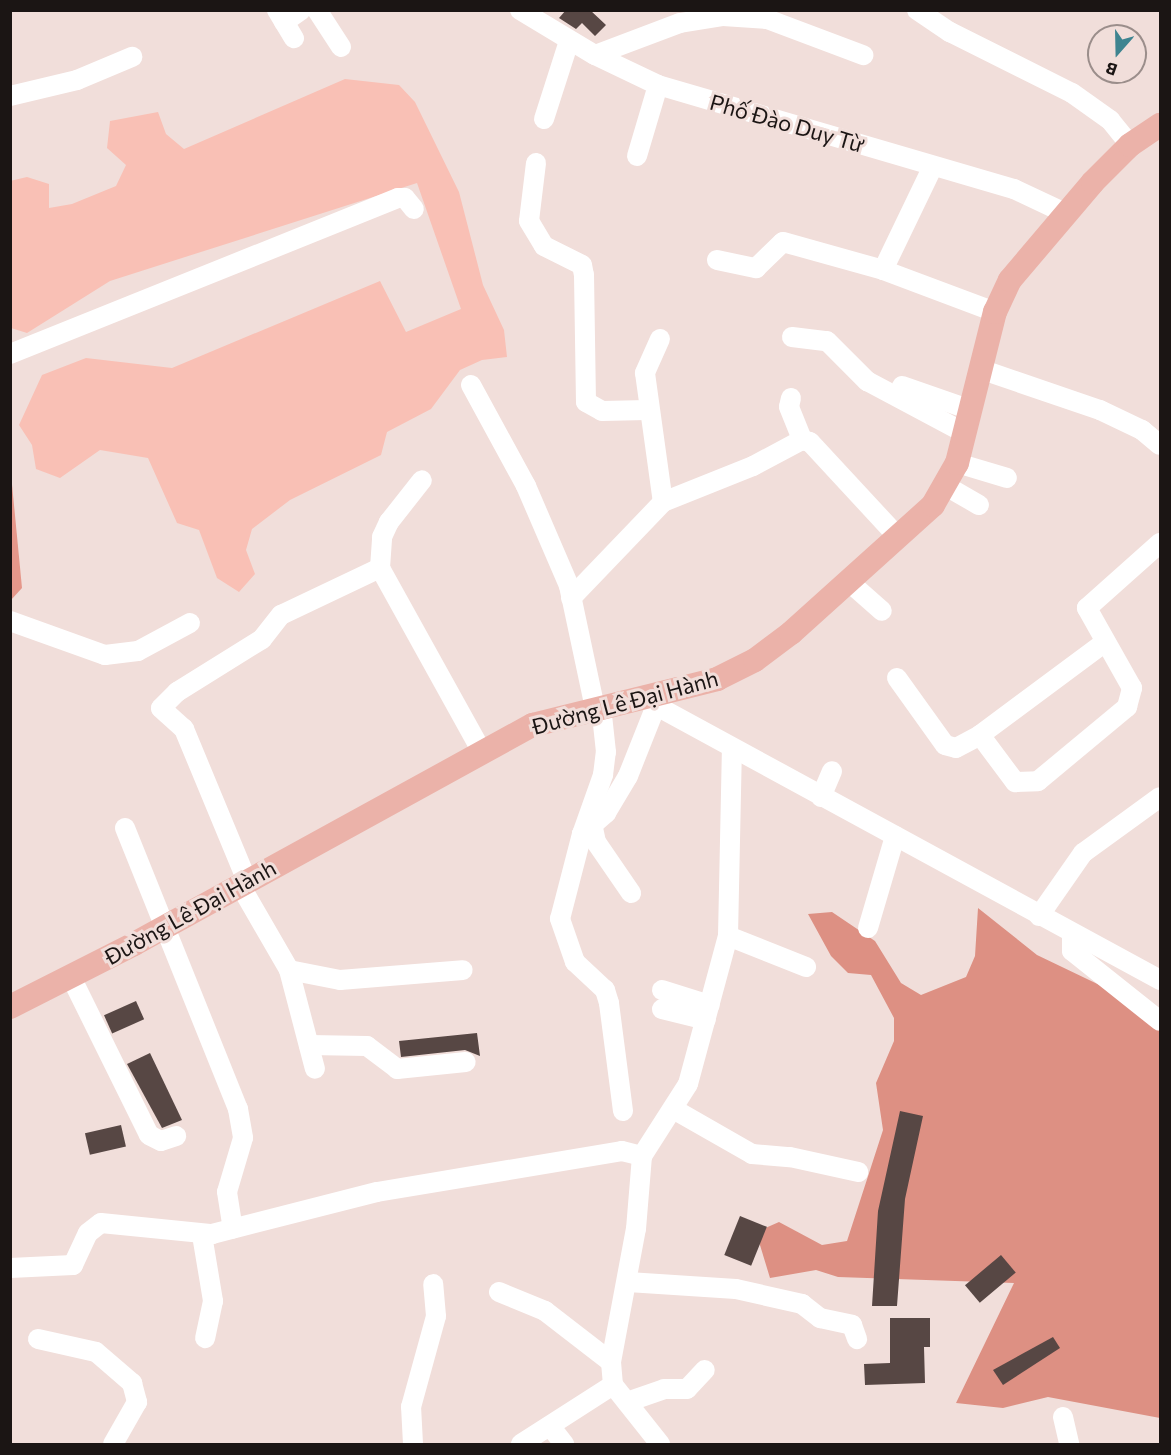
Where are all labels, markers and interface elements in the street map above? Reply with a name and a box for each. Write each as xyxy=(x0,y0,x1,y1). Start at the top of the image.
north arrow xyxy=(1087,24,1147,84)
text: B xyxy=(1103,59,1120,80)
street label: Phố Đào Duy Từ xyxy=(707,88,867,158)
street label: Đường Lê Đại Hành xyxy=(529,664,721,740)
street label: Đường Lê Đại Hành xyxy=(100,854,280,970)

